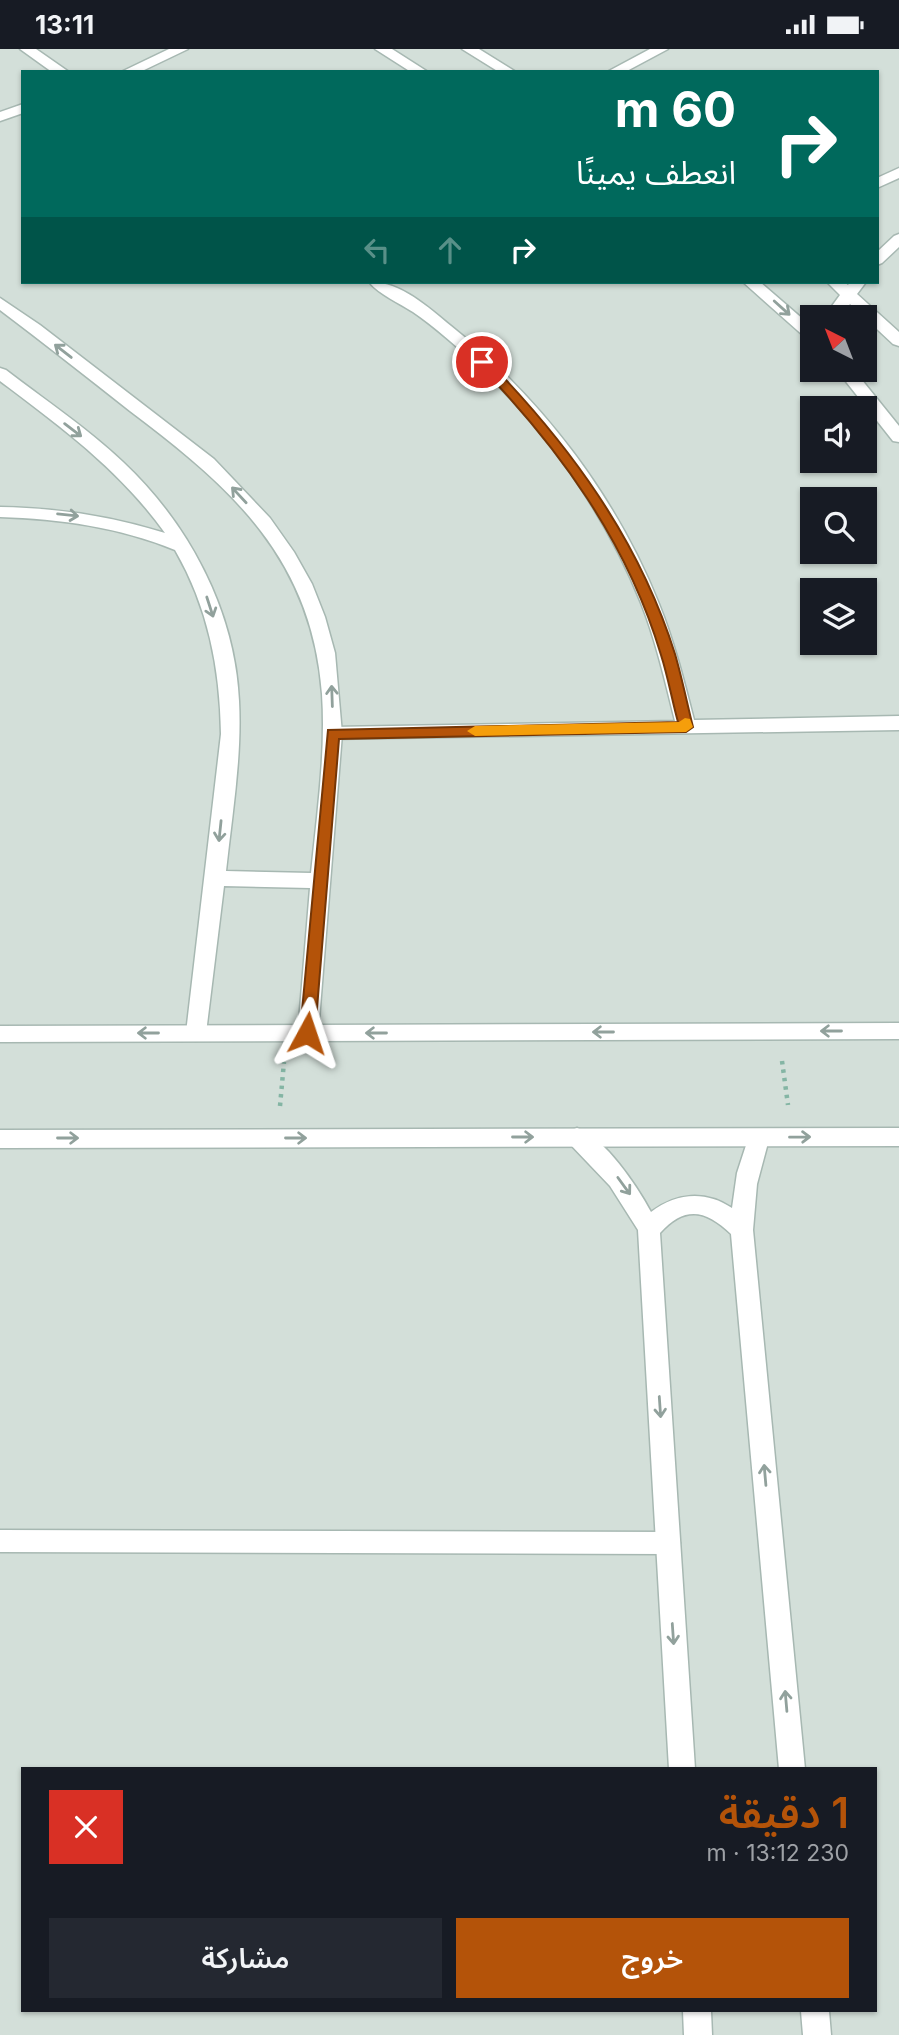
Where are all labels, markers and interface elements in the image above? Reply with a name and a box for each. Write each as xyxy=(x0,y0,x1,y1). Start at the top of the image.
text: 13:11 xyxy=(35,9,94,40)
text: 60 m xyxy=(615,80,736,139)
icon: right xyxy=(760,98,851,189)
text: انعطف يمينًا xyxy=(576,153,736,192)
icon: left xyxy=(358,231,396,269)
icon: ahead xyxy=(431,231,469,269)
icon: right xyxy=(504,231,542,269)
one-way arrow xyxy=(773,300,791,316)
north arrow xyxy=(800,305,877,381)
map controls xyxy=(800,305,877,655)
pin xyxy=(452,332,512,392)
icon: arrive xyxy=(463,343,501,381)
one-way arrow xyxy=(54,344,73,359)
button: sound xyxy=(800,396,877,473)
one-way arrow xyxy=(63,422,82,437)
one-way arrow xyxy=(231,486,247,504)
button: search xyxy=(800,487,877,564)
one-way arrow xyxy=(56,509,79,522)
button: layers xyxy=(800,578,877,655)
one-way arrow xyxy=(205,595,218,617)
one-way arrow xyxy=(326,685,339,708)
one-way arrow xyxy=(213,819,226,842)
position arrow xyxy=(270,996,344,1070)
one-way arrow xyxy=(820,1024,843,1038)
one-way arrow xyxy=(592,1025,615,1039)
one-way arrow xyxy=(137,1026,160,1040)
one-way arrow xyxy=(365,1026,388,1040)
one-way arrow xyxy=(511,1130,534,1144)
one-way arrow xyxy=(788,1130,811,1144)
one-way arrow xyxy=(56,1131,79,1145)
one-way arrow xyxy=(284,1131,307,1145)
one-way arrow xyxy=(616,1176,631,1195)
one-way arrow xyxy=(653,1395,666,1418)
one-way arrow xyxy=(758,1464,771,1487)
one-way arrow xyxy=(667,1622,680,1645)
one-way arrow xyxy=(779,1690,792,1713)
text: 1 دقيقة xyxy=(719,1787,849,1838)
button: close xyxy=(49,1790,123,1864)
text: 230 m · 13:12 xyxy=(707,1839,849,1867)
button: مشاركة xyxy=(49,1918,442,1998)
button: خروج xyxy=(456,1918,849,1998)

